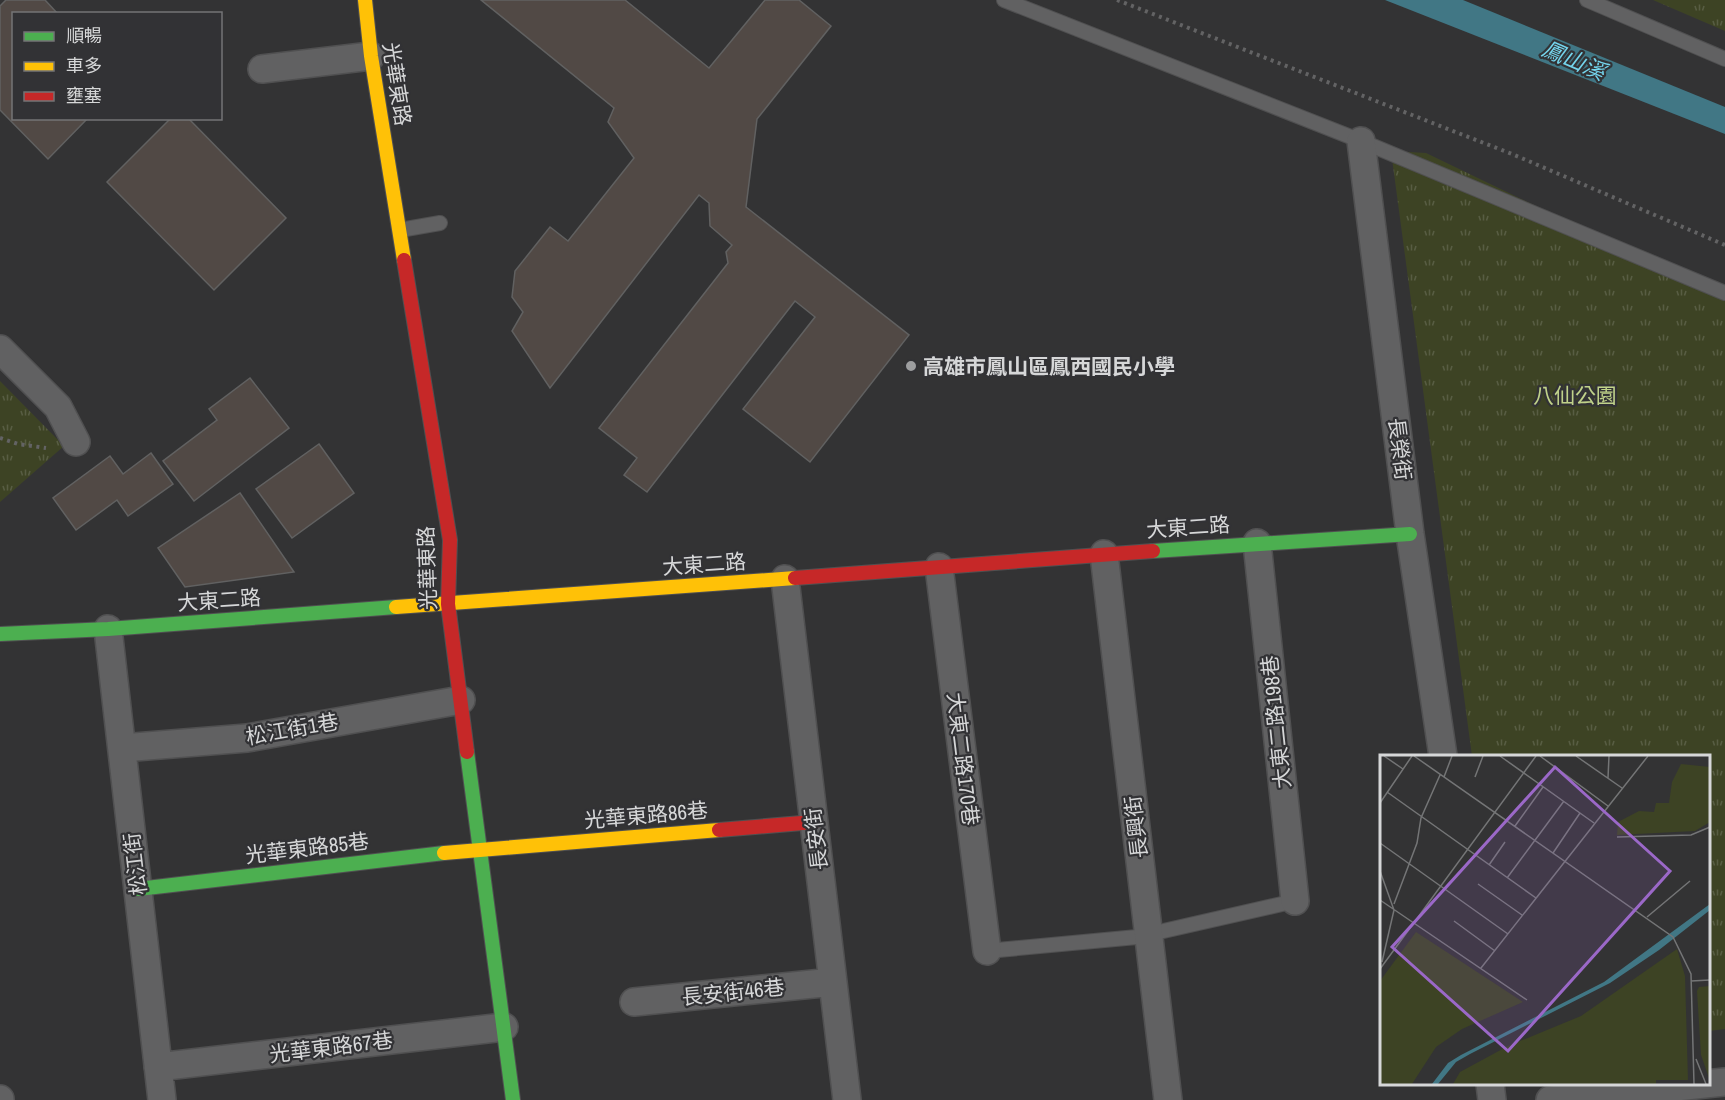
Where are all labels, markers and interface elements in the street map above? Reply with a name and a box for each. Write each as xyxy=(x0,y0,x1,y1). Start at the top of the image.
legend xyxy=(12,12,222,120)
text: 順暢 xyxy=(66,23,102,48)
water label: 鳳山溪 xyxy=(1538,33,1613,88)
street label: 光華東路 xyxy=(376,40,418,128)
text: 車多 xyxy=(66,53,102,78)
text: 壅塞 xyxy=(66,83,102,108)
place label: 高雄市鳳山區鳳西國民小學 xyxy=(923,352,1175,381)
marker: 高雄市鳳山區鳳西國民小學 xyxy=(904,359,918,373)
park label: 八仙公園 xyxy=(1533,381,1617,410)
street label: 長榮街 xyxy=(1382,416,1418,482)
street label: 大東二路 xyxy=(1145,510,1231,544)
street label: 光華東路 xyxy=(411,526,443,610)
street label: 大東二路 xyxy=(661,547,747,581)
street label: 大東二路 xyxy=(176,583,262,617)
street label: 大東二路198巷 xyxy=(1255,654,1297,790)
street label: 大東二路170巷 xyxy=(940,691,986,827)
street label: 松江街1巷 xyxy=(243,707,341,751)
inset map xyxy=(1380,755,1710,1085)
street label: 長興街 xyxy=(1118,794,1154,860)
street label: 光華東路86巷 xyxy=(583,795,709,835)
street label: 長安街 xyxy=(798,806,834,872)
street label: 光華東路85巷 xyxy=(244,826,370,870)
street label: 松江街 xyxy=(117,831,153,897)
street label: 長安街46巷 xyxy=(680,972,786,1012)
street label: 光華東路67巷 xyxy=(268,1025,394,1069)

